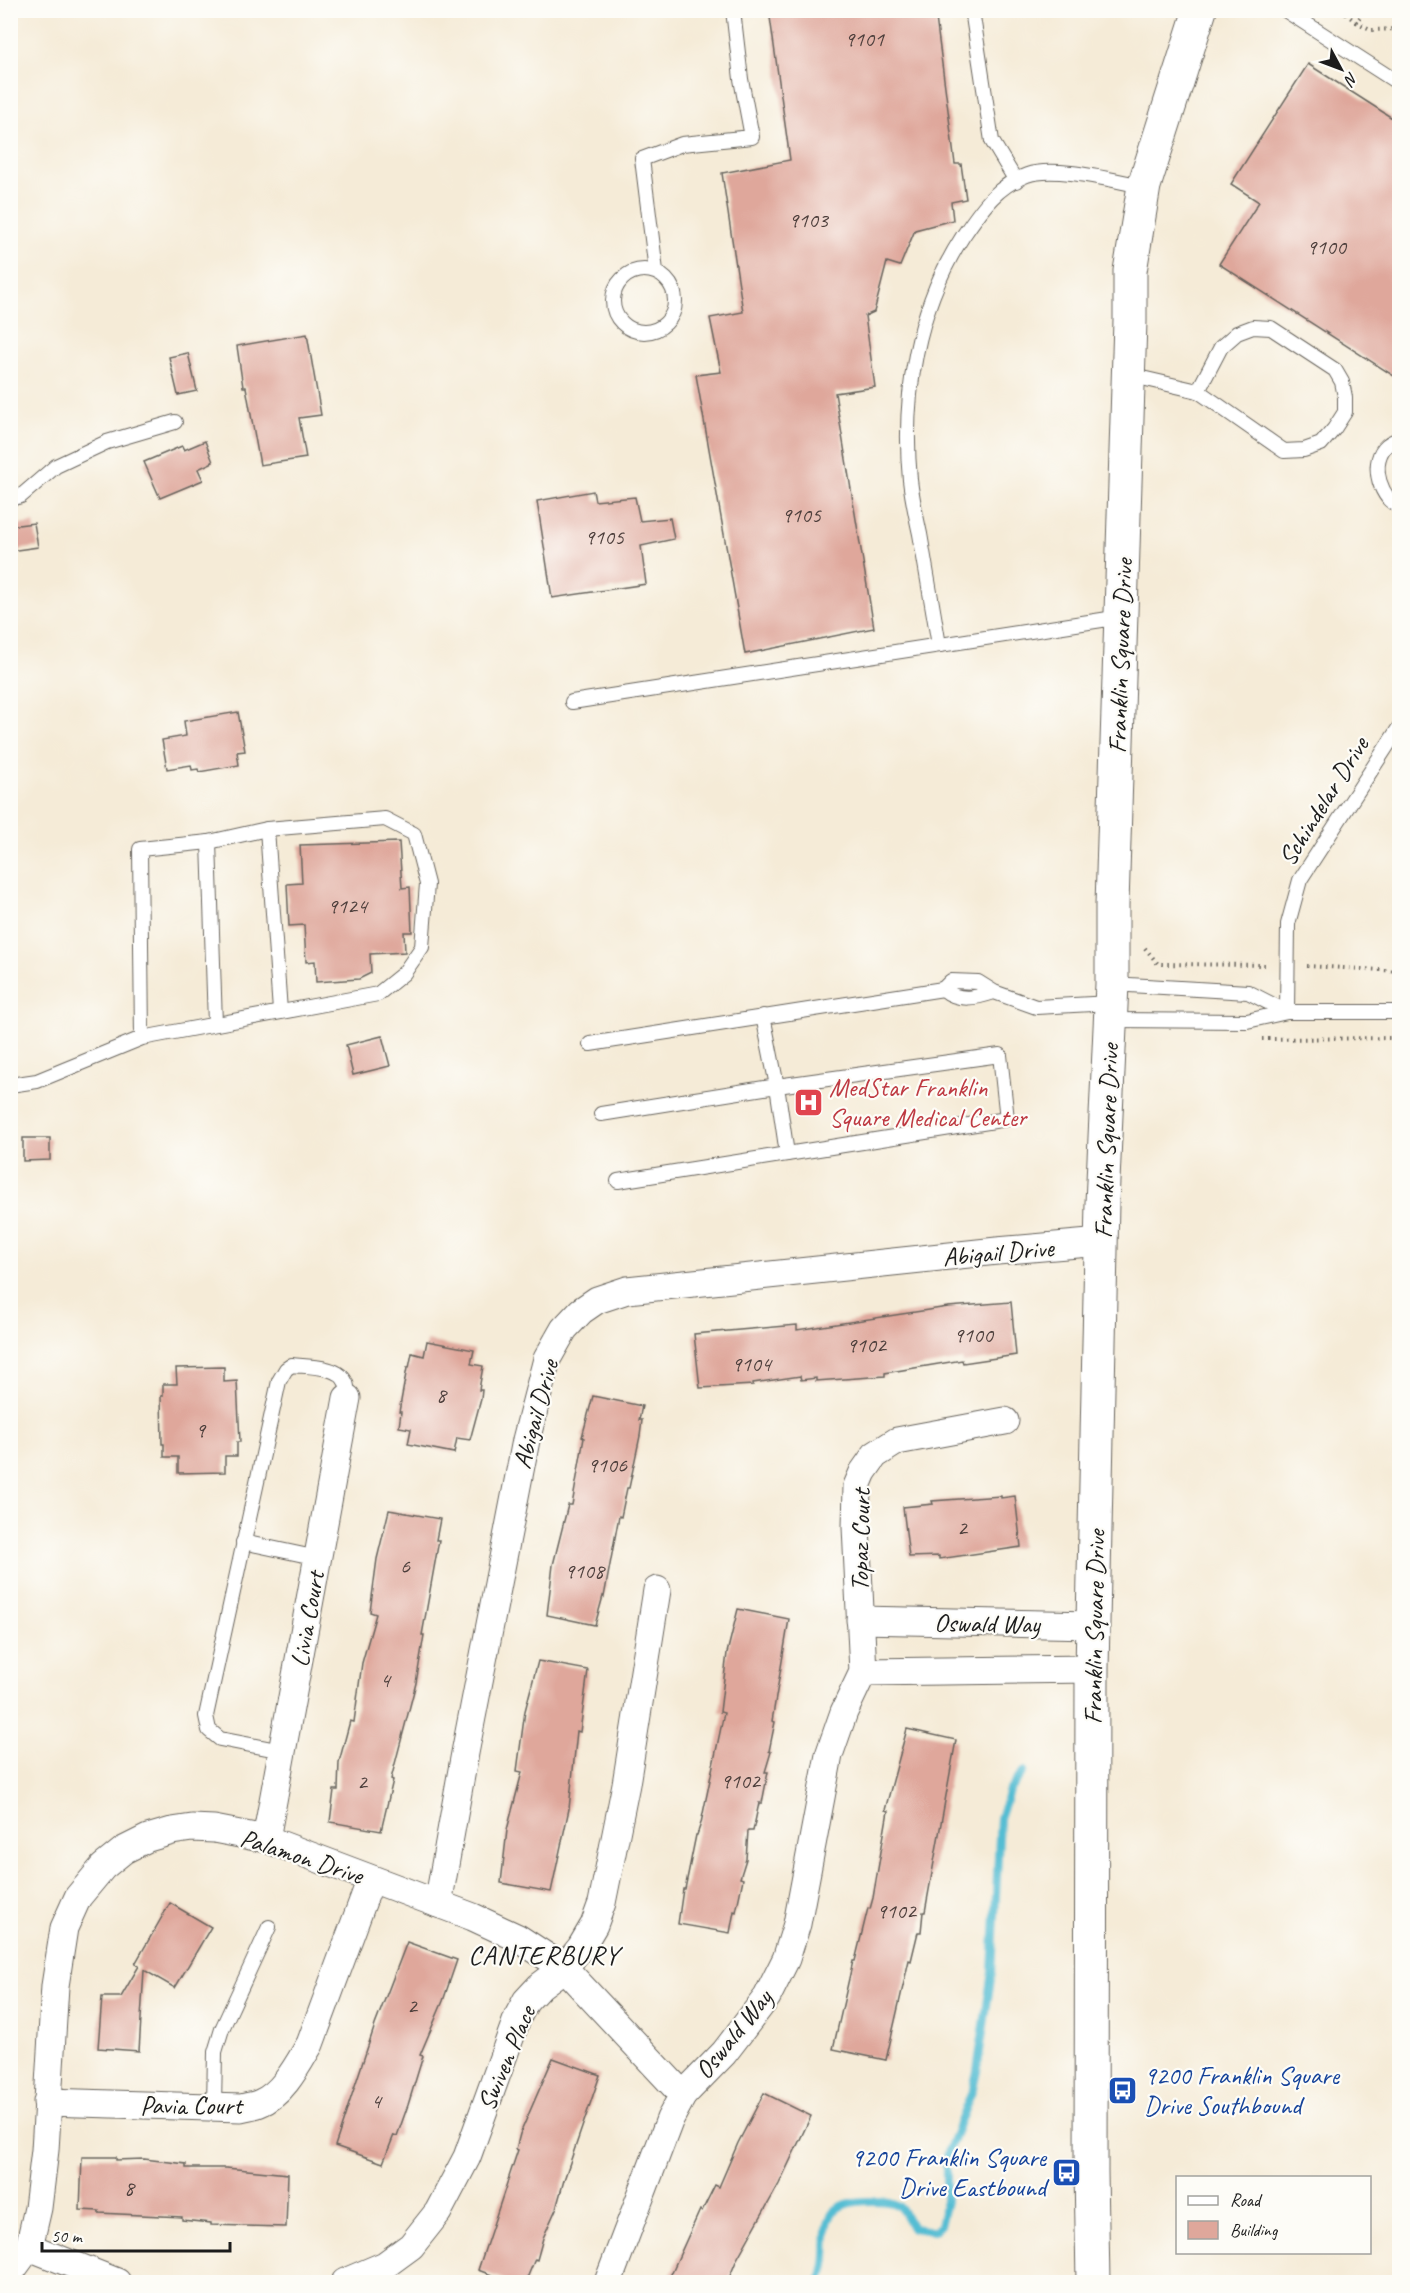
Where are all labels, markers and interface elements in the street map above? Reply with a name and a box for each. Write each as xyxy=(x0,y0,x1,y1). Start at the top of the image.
house number: 9101 xyxy=(844,25,885,53)
north arrow xyxy=(1311,39,1371,99)
text: N xyxy=(1339,68,1362,91)
house number: 9103 xyxy=(788,206,830,234)
house number: 9100 xyxy=(1306,233,1348,261)
house number: 9105 xyxy=(781,501,822,529)
house number: 9105 xyxy=(584,523,625,551)
street label: Franklin Square Drive xyxy=(1101,556,1140,754)
street label: Schindelar Drive xyxy=(1271,729,1377,872)
house number: 9124 xyxy=(327,892,369,920)
street label: Franklin Square Drive xyxy=(1087,1041,1126,1239)
place label: MedStar Franklin Square Medical Center xyxy=(829,1071,1028,1134)
hospital icon: MedStar Franklin Square Medical Center xyxy=(792,1086,824,1118)
street label: Abigail Drive xyxy=(941,1231,1056,1274)
house number: 9100 xyxy=(953,1321,995,1349)
house number: 9102 xyxy=(846,1331,888,1359)
house number: 9104 xyxy=(731,1350,773,1378)
street label: Abigail Drive xyxy=(505,1355,566,1472)
house number: 8 xyxy=(436,1381,448,1409)
house number: 9 xyxy=(195,1416,207,1444)
house number: 9106 xyxy=(587,1451,628,1479)
street label: Topaz Court xyxy=(843,1486,878,1592)
house number: 2 xyxy=(957,1514,969,1542)
street label: Franklin Square Drive xyxy=(1076,1527,1113,1724)
house number: 6 xyxy=(400,1552,411,1580)
house number: 9108 xyxy=(564,1557,606,1585)
street label: Livia Court xyxy=(283,1567,333,1669)
street label: Oswald Way xyxy=(934,1606,1042,1641)
house number: 4 xyxy=(380,1666,392,1694)
house number: 9102 xyxy=(720,1767,762,1795)
house number: 2 xyxy=(357,1768,369,1796)
street label: Palamon Drive xyxy=(236,1821,369,1892)
house number: 9102 xyxy=(876,1897,918,1925)
district label: CANTERBURY xyxy=(468,1938,624,1972)
street label: Oswald Way xyxy=(687,1981,781,2086)
house number: 2 xyxy=(407,1992,419,2020)
street label: Swiven Place xyxy=(470,1999,544,2115)
place label: 9200 Franklin Square Drive Southbound xyxy=(1144,2059,1340,2122)
bus stop icon: 9200 Franklin Square Drive Southbound xyxy=(1107,2074,1139,2106)
house number: 4 xyxy=(371,2087,383,2115)
street label: Pavia Court xyxy=(140,2089,244,2122)
place label: 9200 Franklin Square Drive Eastbound xyxy=(851,2141,1050,2204)
bus stop icon: 9200 Franklin Square Drive Eastbound xyxy=(1051,2156,1083,2188)
house number: 8 xyxy=(124,2174,136,2202)
legend xyxy=(1176,2176,1371,2254)
text: Road xyxy=(1230,2189,1263,2211)
scale bar xyxy=(42,2215,230,2253)
text: Building xyxy=(1230,2219,1279,2241)
text: 50 m xyxy=(51,2225,84,2247)

